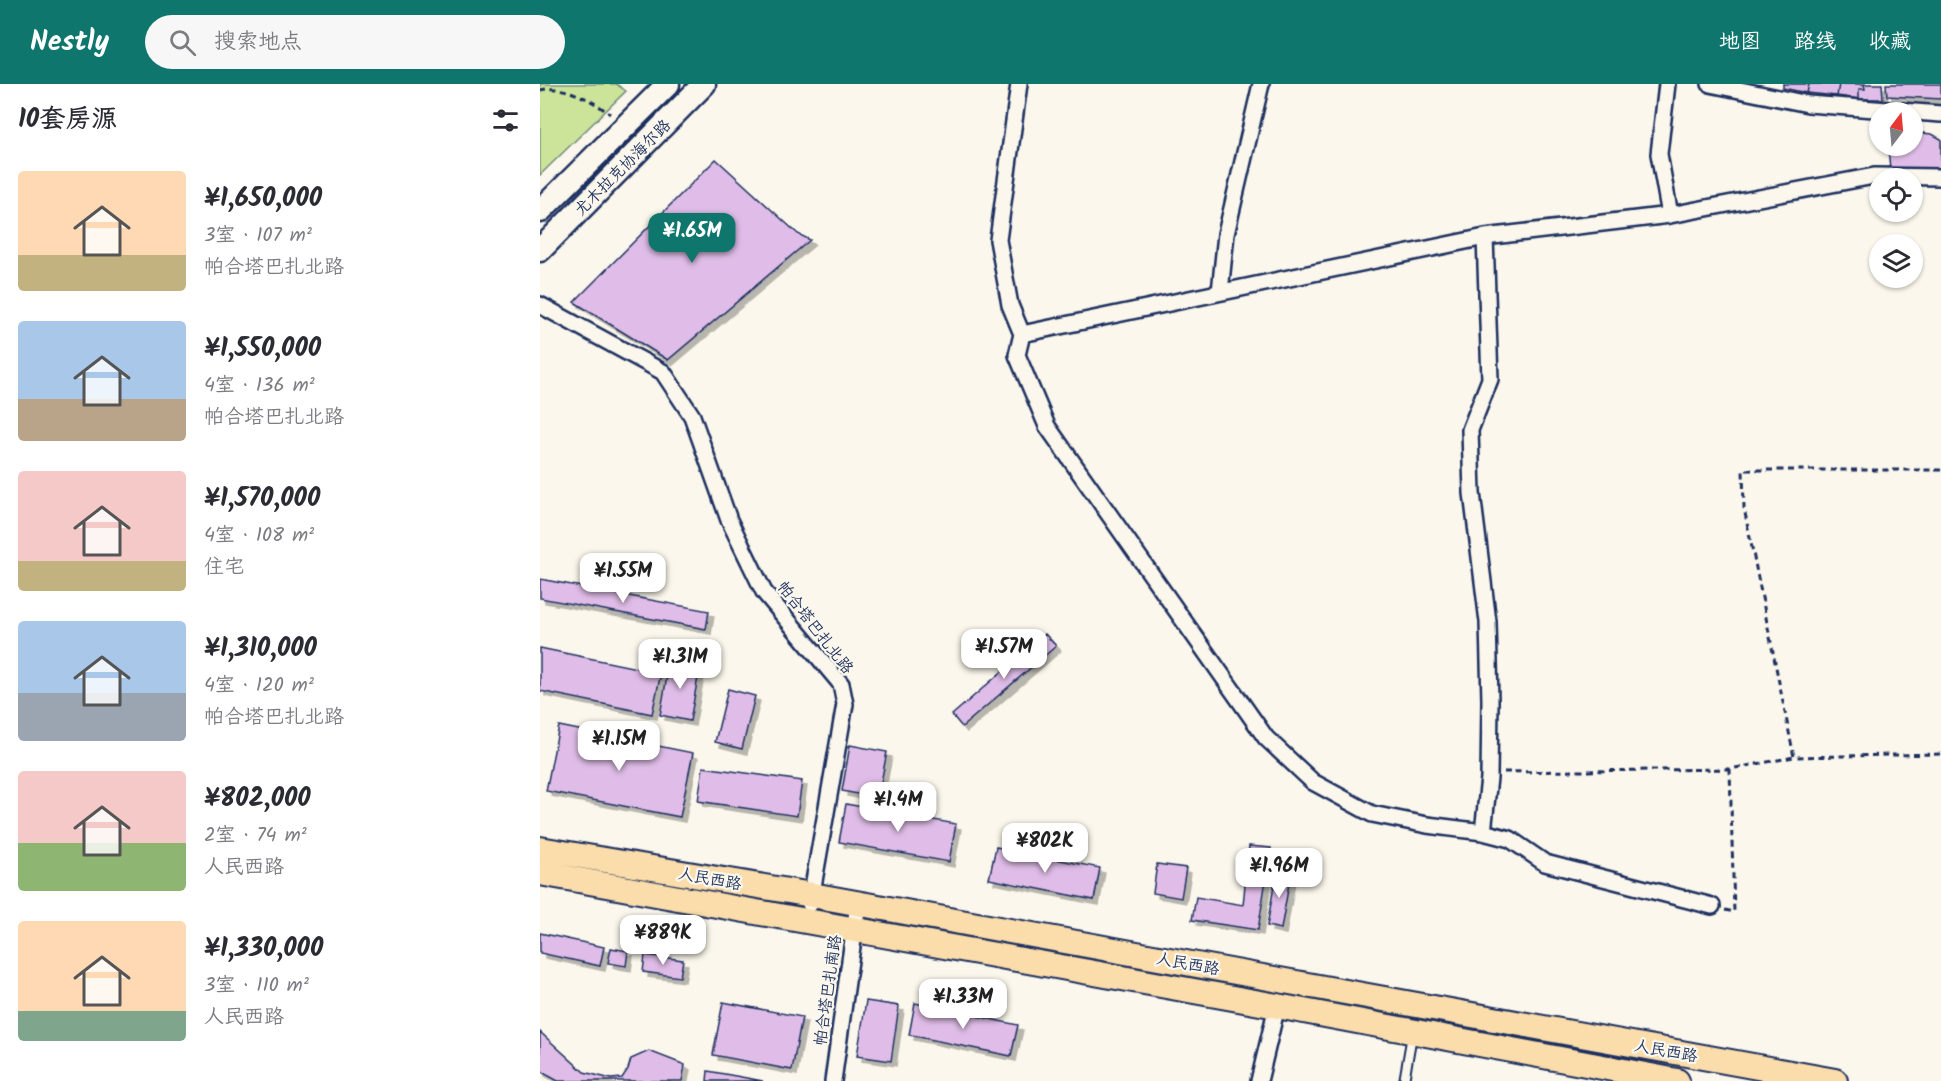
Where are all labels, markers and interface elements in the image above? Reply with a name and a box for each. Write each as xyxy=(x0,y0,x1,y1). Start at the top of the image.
search box xyxy=(145,15,565,69)
text: Nestly xyxy=(30,20,109,65)
text: 搜索地点 xyxy=(214,25,302,60)
icon: search xyxy=(166,26,199,59)
text: 地图 xyxy=(1719,26,1761,59)
text: 路线 xyxy=(1794,26,1836,59)
text: 收藏 xyxy=(1869,26,1911,59)
text: 10套房源 xyxy=(18,99,117,141)
north arrow xyxy=(1869,102,1923,156)
map controls xyxy=(1869,102,1923,288)
icon: filters xyxy=(489,104,522,137)
street label: 尤木拉克协海尔路 xyxy=(569,114,677,222)
button: locate xyxy=(1869,168,1923,222)
text: ¥1,650,000 xyxy=(204,178,322,220)
icon: home xyxy=(66,195,138,267)
pin: ¥1.65M xyxy=(643,213,741,264)
text: ¥1.65M xyxy=(662,216,722,248)
text: 3室 · 107 m² xyxy=(204,220,312,252)
button: layers xyxy=(1869,234,1923,288)
text: 帕合塔巴扎北路 xyxy=(204,252,344,284)
text: ¥1,550,000 xyxy=(204,328,321,370)
icon: home xyxy=(66,345,138,417)
text: 4室 · 136 m² xyxy=(204,370,315,402)
text: 帕合塔巴扎北路 xyxy=(204,402,344,434)
text: ¥1,570,000 xyxy=(204,478,320,520)
icon: home xyxy=(66,495,138,567)
text: 4室 · 108 m² xyxy=(204,520,314,552)
text: 住宅 xyxy=(204,552,244,584)
pin: ¥1.55M xyxy=(574,553,672,604)
text: ¥1.55M xyxy=(594,556,652,588)
street label: 帕合塔巴扎北路 xyxy=(770,576,859,680)
text: ¥1,310,000 xyxy=(204,628,317,670)
pin: ¥1.57M xyxy=(955,629,1053,680)
text: ¥1.57M xyxy=(975,632,1033,664)
pin: ¥1.31M xyxy=(631,639,729,690)
text: ¥1.31M xyxy=(652,642,708,674)
icon: home xyxy=(66,645,138,717)
text: 4室 · 120 m² xyxy=(204,670,314,702)
text: 帕合塔巴扎北路 xyxy=(204,702,344,734)
pin: ¥1.15M xyxy=(570,721,668,772)
text: ¥1.15M xyxy=(592,724,646,756)
text: ¥802,000 xyxy=(204,778,311,820)
pin: ¥1.4M xyxy=(856,782,940,833)
text: ¥1.4M xyxy=(873,785,923,817)
icon: home xyxy=(66,795,138,867)
text: 2室 · 74 m² xyxy=(204,820,307,852)
pin: ¥802K xyxy=(1003,823,1087,874)
text: ¥802K xyxy=(1016,826,1074,858)
pin: ¥1.96M xyxy=(1230,848,1328,899)
text: ¥1.96M xyxy=(1249,851,1309,883)
text: 人民西路 xyxy=(204,852,284,884)
street label: 人民西路 xyxy=(676,862,743,897)
pin: ¥889K xyxy=(621,915,705,966)
text: ¥889K xyxy=(634,918,692,950)
text: ¥1,330,000 xyxy=(204,928,323,970)
street label: 帕合塔巴扎南路 xyxy=(808,933,849,1047)
icon: home xyxy=(66,945,138,1017)
street label: 人民西路 xyxy=(1154,947,1221,982)
text: 3室 · 110 m² xyxy=(204,970,309,1002)
pin: ¥1.33M xyxy=(914,979,1012,1030)
text: ¥1.33M xyxy=(933,982,993,1014)
text: 人民西路 xyxy=(204,1002,284,1034)
street label: 人民西路 xyxy=(1632,1034,1699,1069)

